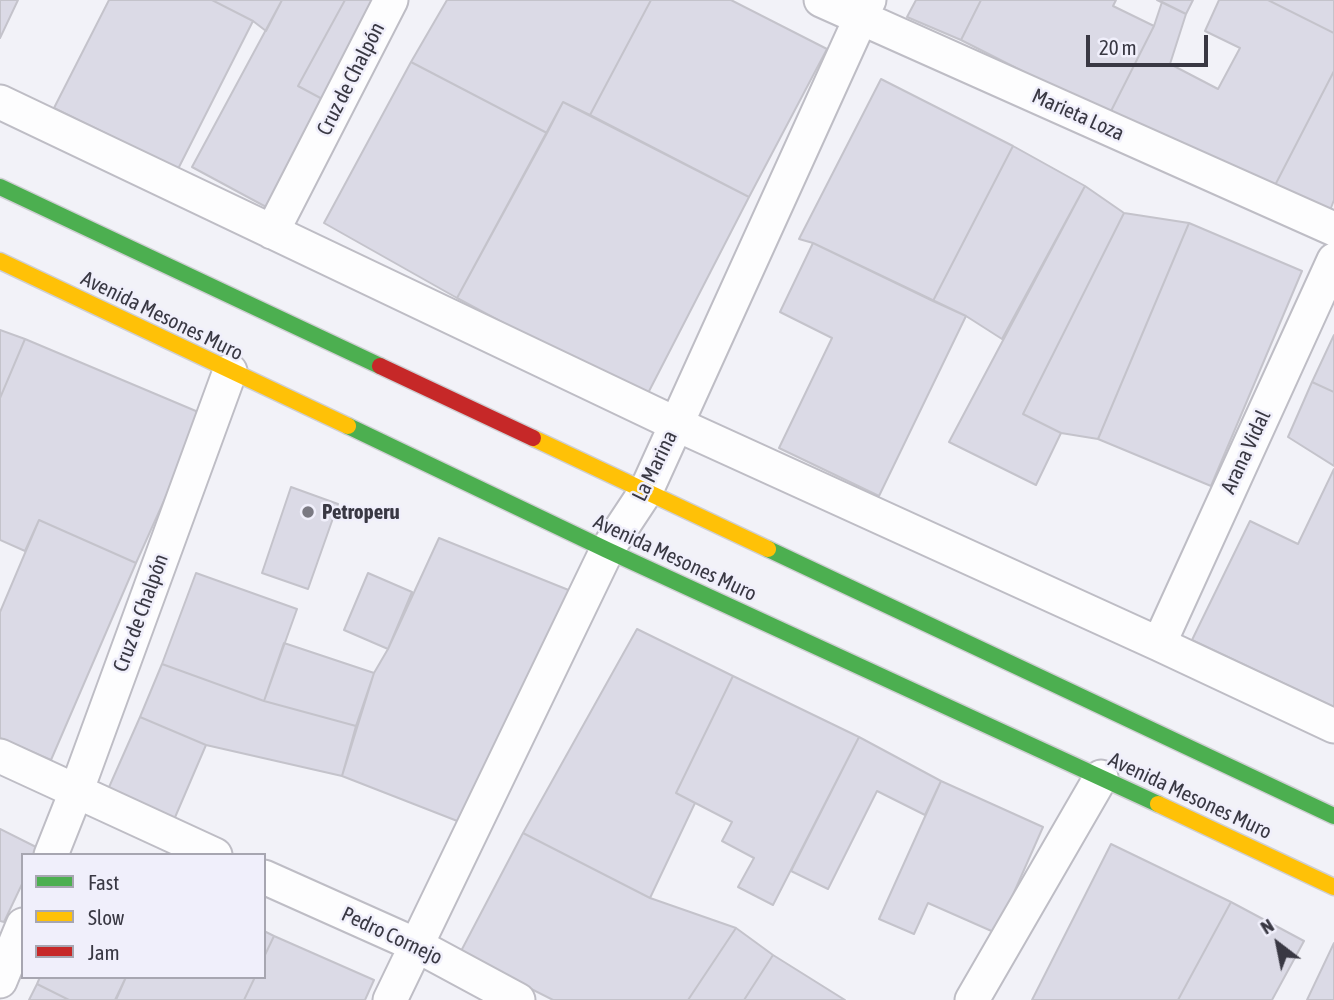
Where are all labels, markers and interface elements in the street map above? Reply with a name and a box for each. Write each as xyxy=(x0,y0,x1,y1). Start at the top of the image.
street label: Cruz de Chalpón xyxy=(312,18,390,140)
scale bar xyxy=(1089,21,1212,65)
text: 20 m xyxy=(1099,35,1137,59)
street label: Marieta Loza xyxy=(1028,84,1128,146)
street label: Avenida Mesones Muro xyxy=(77,266,247,366)
street label: Arana Vidal xyxy=(1216,406,1276,498)
street label: La Marina xyxy=(627,427,683,505)
place label: Petroperu xyxy=(322,499,400,525)
marker: Petroperu xyxy=(300,504,316,520)
street label: Avenida Mesones Muro xyxy=(589,509,761,607)
street label: Cruz de Chalpón xyxy=(108,551,174,675)
street label: Avenida Mesones Muro xyxy=(1104,747,1276,845)
legend xyxy=(21,853,266,979)
text: Fast xyxy=(88,870,119,894)
street label: Pedro Cornejo xyxy=(338,902,446,970)
text: Slow xyxy=(88,905,124,929)
north arrow xyxy=(1243,909,1313,979)
text: N xyxy=(1256,914,1277,938)
text: Jam xyxy=(88,940,120,964)

